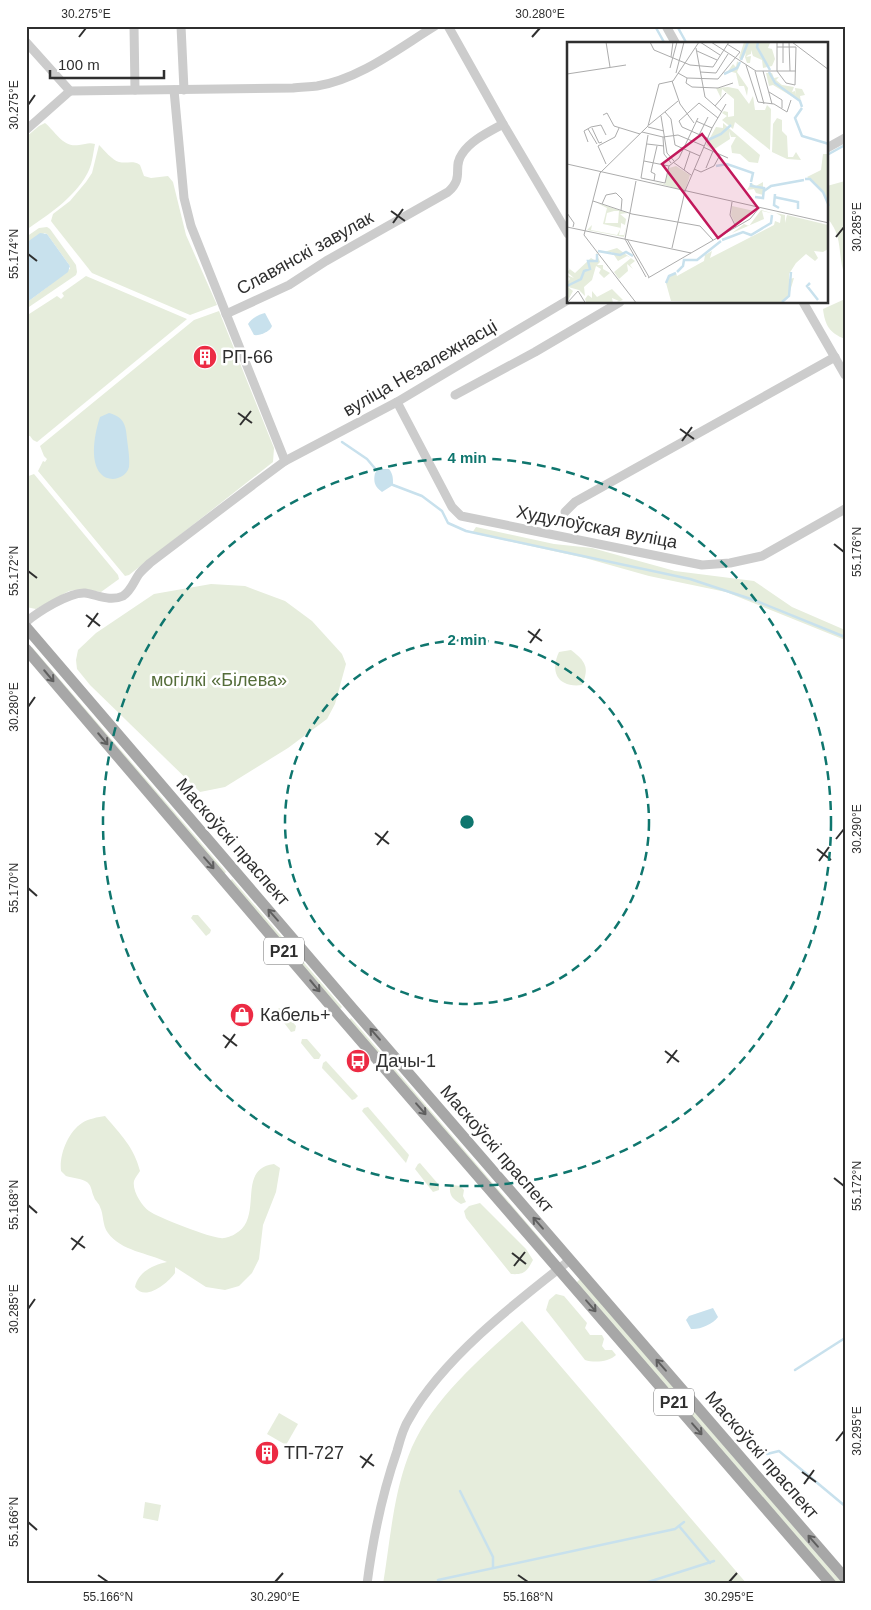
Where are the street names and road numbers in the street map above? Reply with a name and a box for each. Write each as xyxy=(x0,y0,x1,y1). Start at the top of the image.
street label: Славянскі завулак xyxy=(233,207,377,299)
street label: вуліца Незалежнасці xyxy=(340,316,500,420)
street label: Худулоўская вуліца xyxy=(515,502,680,553)
street label: Маскоўскі праспект xyxy=(172,774,294,910)
road number: Р21 xyxy=(264,938,304,964)
street label: Маскоўскі праспект xyxy=(436,1081,558,1217)
street label: Маскоўскі праспект xyxy=(701,1387,823,1523)
road number: Р21 xyxy=(654,1388,694,1415)

